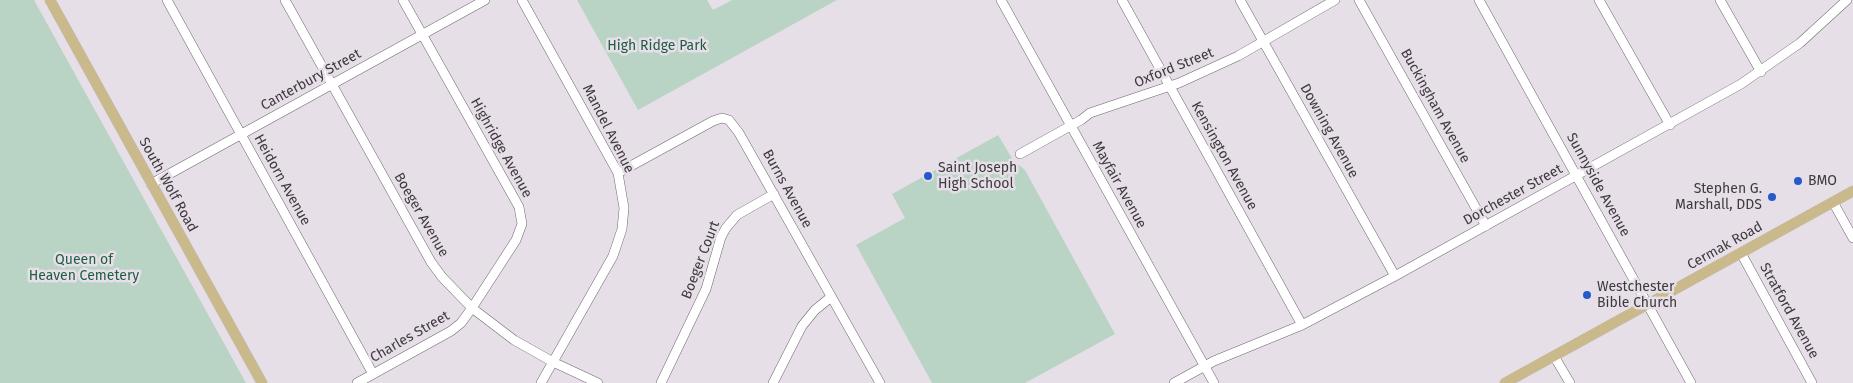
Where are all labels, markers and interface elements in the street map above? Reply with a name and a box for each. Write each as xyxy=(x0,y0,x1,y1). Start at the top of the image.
park label: High Ridge Park xyxy=(607,38,707,54)
street label: Oxford Street xyxy=(1132,44,1216,92)
street label: Canterbury Street xyxy=(258,46,364,114)
street label: Buckingham Avenue xyxy=(1397,46,1473,166)
street label: Downing Avenue xyxy=(1296,81,1362,181)
street label: Mandel Avenue xyxy=(578,82,638,176)
street label: Highridge Avenue xyxy=(467,95,535,201)
street label: Kensington Avenue xyxy=(1187,99,1261,213)
street label: Sunnyside Avenue xyxy=(1563,130,1633,240)
street label: Heidorn Avenue xyxy=(250,132,314,228)
street label: South Wolf Road xyxy=(135,135,201,235)
street label: Mayfair Avenue xyxy=(1088,139,1150,231)
street label: Burns Avenue xyxy=(759,147,815,231)
place label: Saint Joseph High School xyxy=(938,160,1017,192)
street label: Dorchester Street xyxy=(1460,161,1566,229)
street label: Boeger Avenue xyxy=(390,170,452,260)
marker: Saint Joseph High School xyxy=(922,170,934,182)
place label: BMO xyxy=(1808,173,1837,189)
marker: BMO xyxy=(1792,175,1804,187)
place label: Stephen G. Marshall, DDS xyxy=(1675,181,1762,213)
marker: Stephen G. Marshall, DDS xyxy=(1766,191,1778,203)
street label: Boeger Court xyxy=(678,218,724,302)
street label: Cermak Road xyxy=(1684,218,1766,274)
park label: Queen of Heaven Cemetery xyxy=(29,252,139,284)
street label: Stratford Avenue xyxy=(1756,260,1822,362)
place label: Westchester Bible Church xyxy=(1597,279,1677,312)
marker: Westchester Bible Church xyxy=(1581,289,1593,301)
street label: Charles Street xyxy=(367,308,453,366)

